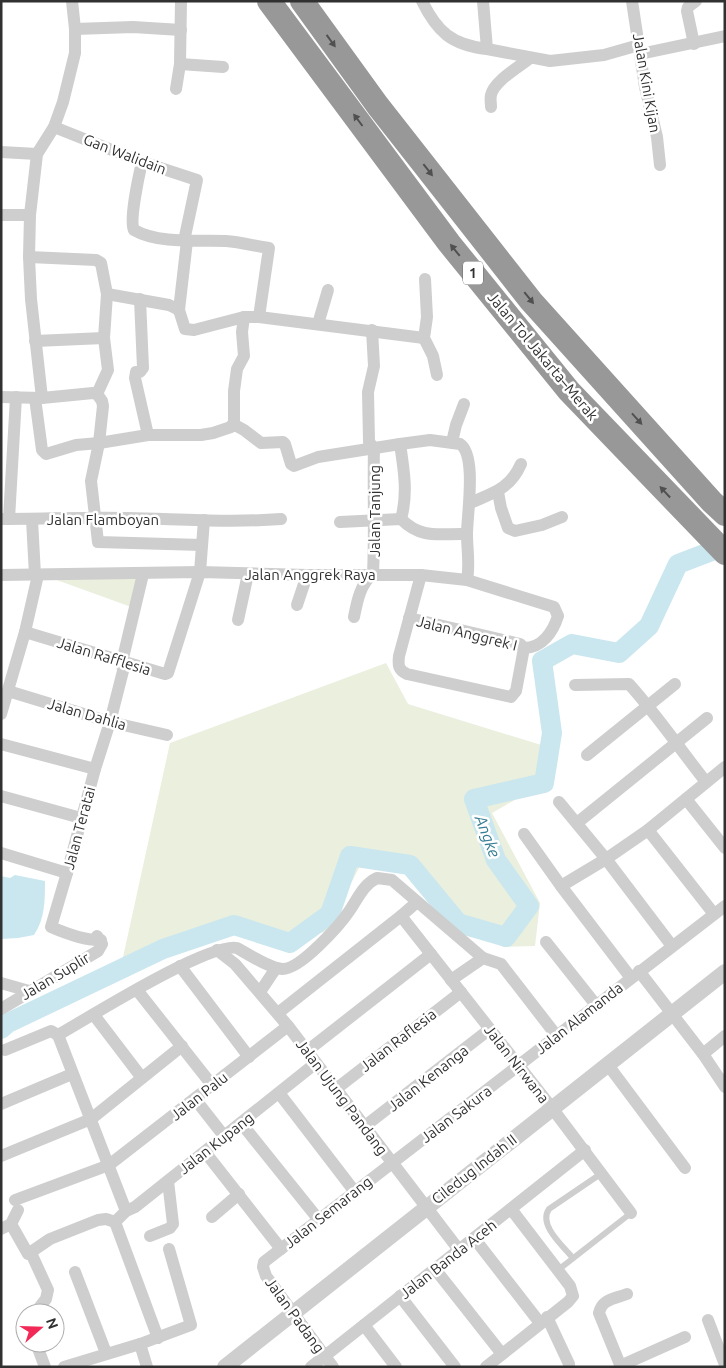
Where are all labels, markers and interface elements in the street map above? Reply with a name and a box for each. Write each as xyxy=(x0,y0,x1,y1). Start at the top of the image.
street label: Jalan Kini Kijan xyxy=(630,32,664,134)
one-way arrow xyxy=(326,34,336,48)
one-way arrow xyxy=(353,113,363,127)
street label: Gan Walidain xyxy=(81,130,169,178)
one-way arrow xyxy=(423,164,434,177)
one-way arrow xyxy=(450,244,461,257)
road number: 1 xyxy=(463,262,483,284)
street label: Jalan Tol Jakarta–Merak xyxy=(484,289,602,424)
one-way arrow xyxy=(524,291,535,304)
one-way arrow xyxy=(632,413,643,426)
street label: Jalan Tanjung xyxy=(366,465,383,557)
one-way arrow xyxy=(659,486,671,498)
street label: Jalan Flamboyan xyxy=(47,511,159,528)
street label: Jalan Anggrek Raya xyxy=(244,566,376,583)
street label: Jalan Anggrek I xyxy=(415,612,519,654)
street label: Jalan Rafflesia xyxy=(55,634,153,678)
street label: Jalan Dahlia xyxy=(46,695,128,733)
street label: Jalan Teratai xyxy=(60,785,98,871)
water label: Angke xyxy=(471,811,504,860)
street label: Jalan Suplir xyxy=(18,949,93,1003)
street label: Jalan Alamanda xyxy=(532,979,626,1057)
street label: Jalan Raflesia xyxy=(357,1005,439,1075)
street label: Jalan Nirwana xyxy=(481,1021,553,1107)
street label: Jalan Ujung Pandang xyxy=(293,1036,391,1158)
street label: Jalan Kenanga xyxy=(384,1041,472,1115)
street label: Jalan Palu xyxy=(167,1068,231,1124)
street label: Jalan Sakura xyxy=(417,1082,495,1146)
street label: Jalan Kupang xyxy=(175,1109,257,1177)
street label: Ciledug Indah II xyxy=(428,1131,520,1207)
street label: Jalan Semarang xyxy=(281,1173,375,1251)
street label: Jalan Banda Aceh xyxy=(396,1216,500,1302)
street label: Jalan Padang xyxy=(262,1274,328,1356)
north arrow xyxy=(15,1303,65,1353)
text: N xyxy=(43,1316,62,1331)

